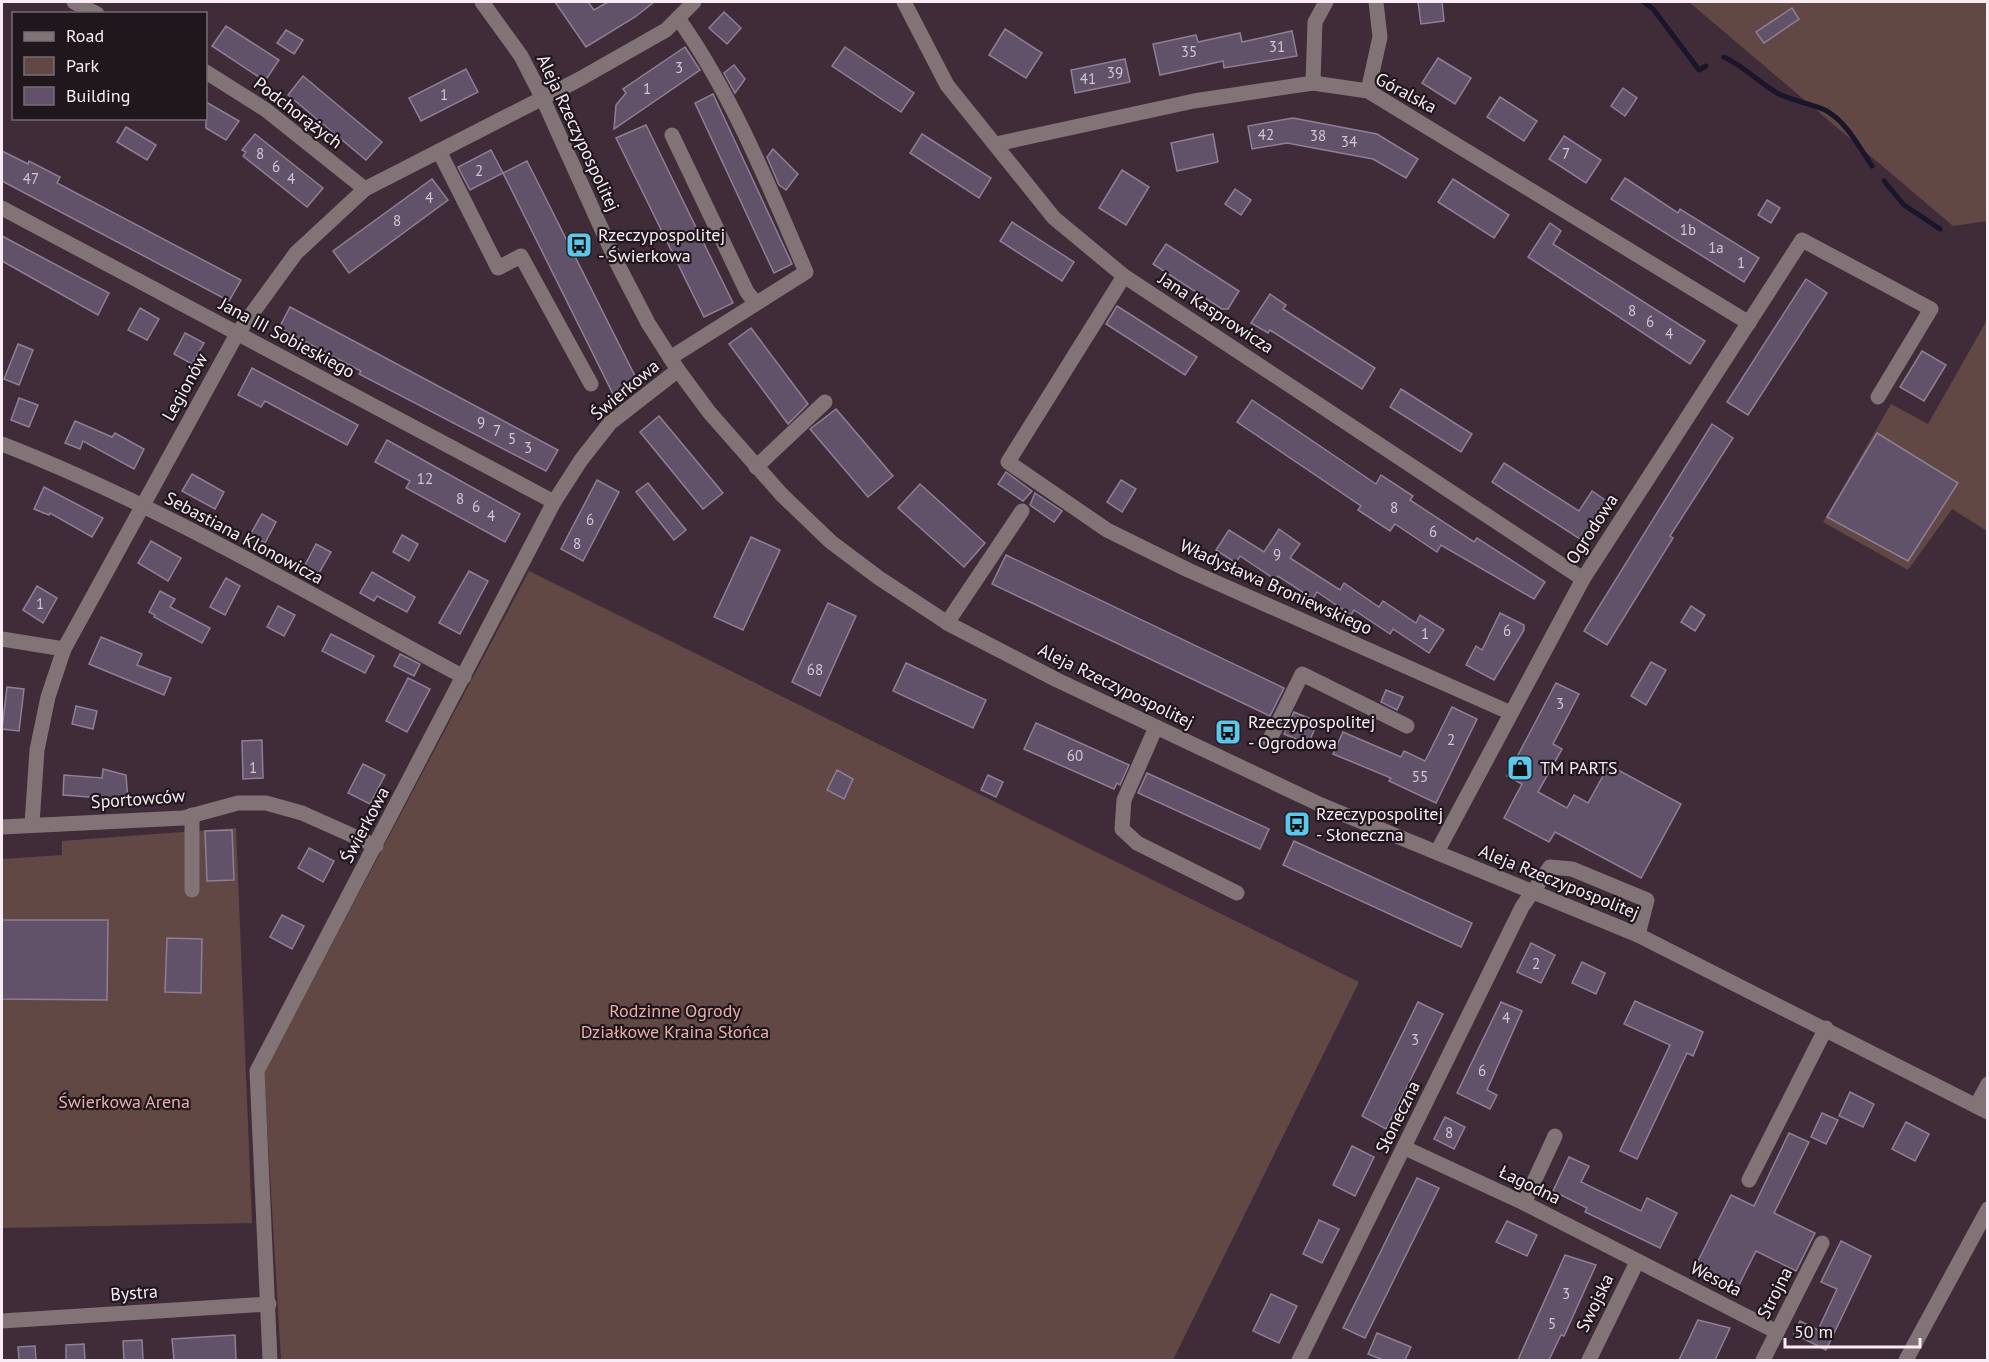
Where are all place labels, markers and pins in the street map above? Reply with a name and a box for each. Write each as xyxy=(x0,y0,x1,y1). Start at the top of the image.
place label: Rzeczypospolitej - Świerkowa xyxy=(598,223,725,267)
bus stop icon: Rzeczypospolitej - Świerkowa xyxy=(564,230,594,260)
place label: Rzeczypospolitej - Ogrodowa xyxy=(1248,710,1375,754)
bus stop icon: Rzeczypospolitej - Ogrodowa xyxy=(1213,717,1243,747)
shop icon: TM PARTS xyxy=(1505,753,1535,783)
place label: TM PARTS xyxy=(1540,756,1618,779)
place label: Rzeczypospolitej - Słoneczna xyxy=(1316,802,1443,846)
bus stop icon: Rzeczypospolitej - Słoneczna xyxy=(1282,809,1312,839)

